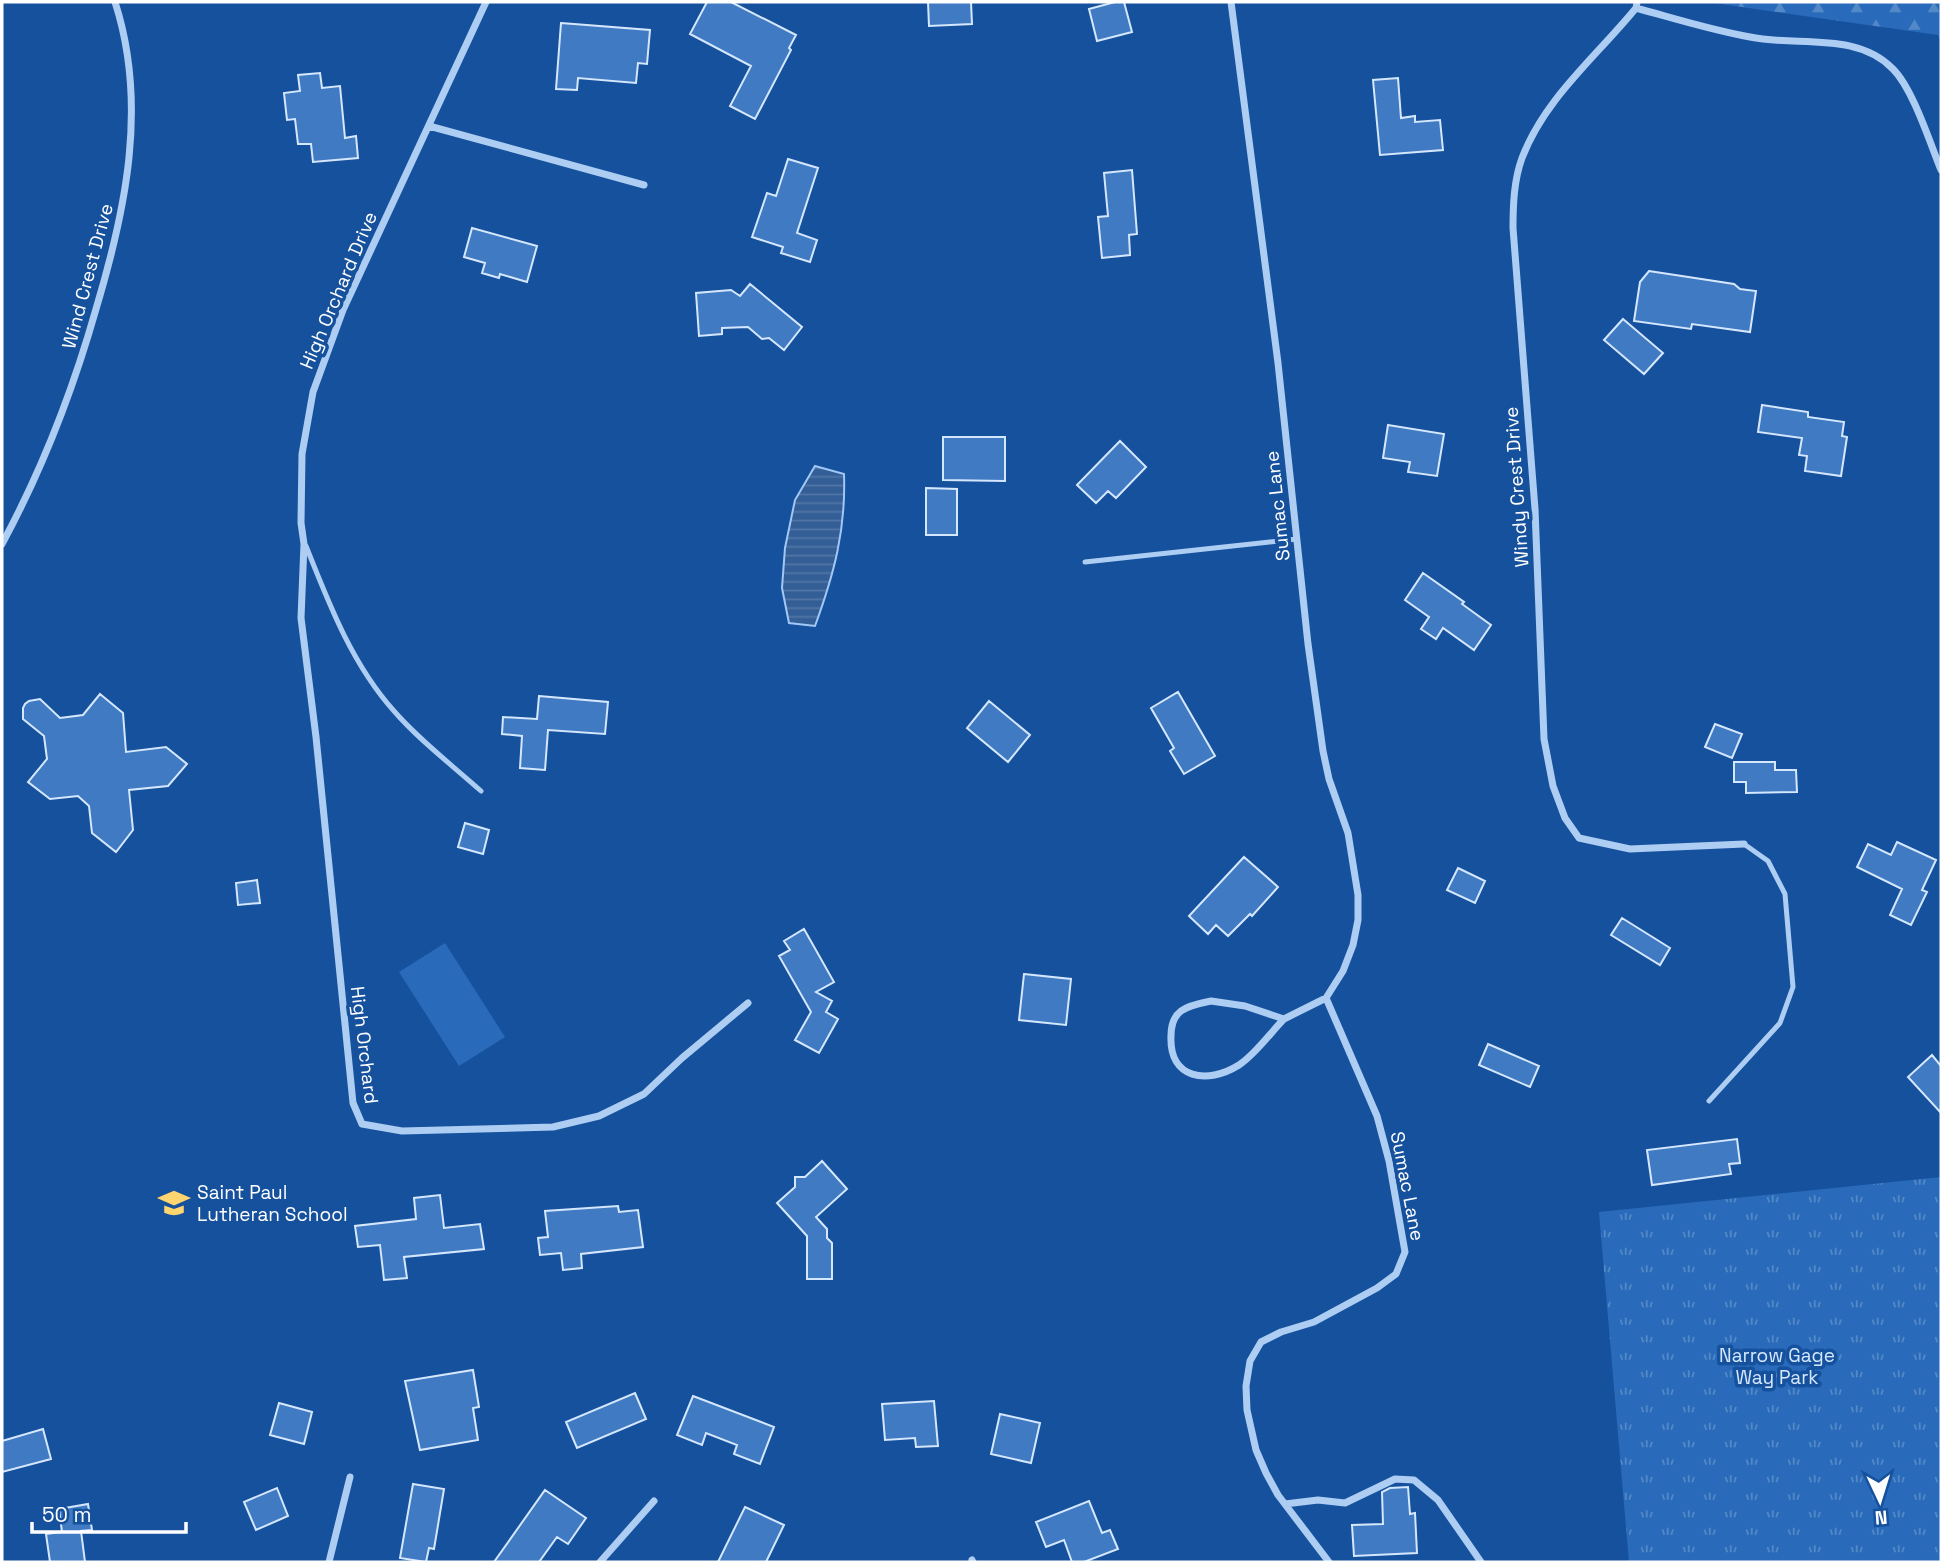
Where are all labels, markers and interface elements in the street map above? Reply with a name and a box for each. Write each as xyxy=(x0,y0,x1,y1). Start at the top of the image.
street label: Wind Crest Drive xyxy=(56,201,119,351)
street label: High Orchard Drive xyxy=(294,208,383,373)
street label: Windy Crest Drive xyxy=(1498,406,1535,568)
street label: Sumac Lane xyxy=(1259,450,1296,562)
street label: High Orchard xyxy=(345,985,384,1105)
street label: Sumac Lane xyxy=(1385,1129,1430,1243)
place label: Saint Paul Lutheran School xyxy=(197,1180,348,1227)
school or university icon: Saint Paul Lutheran School xyxy=(157,1186,191,1220)
park label: Narrow Gage Way Park xyxy=(1719,1343,1835,1390)
north arrow xyxy=(1845,1466,1915,1536)
scale bar xyxy=(32,1490,186,1534)
text: 50 m xyxy=(42,1501,92,1528)
text: N xyxy=(1874,1505,1888,1530)

